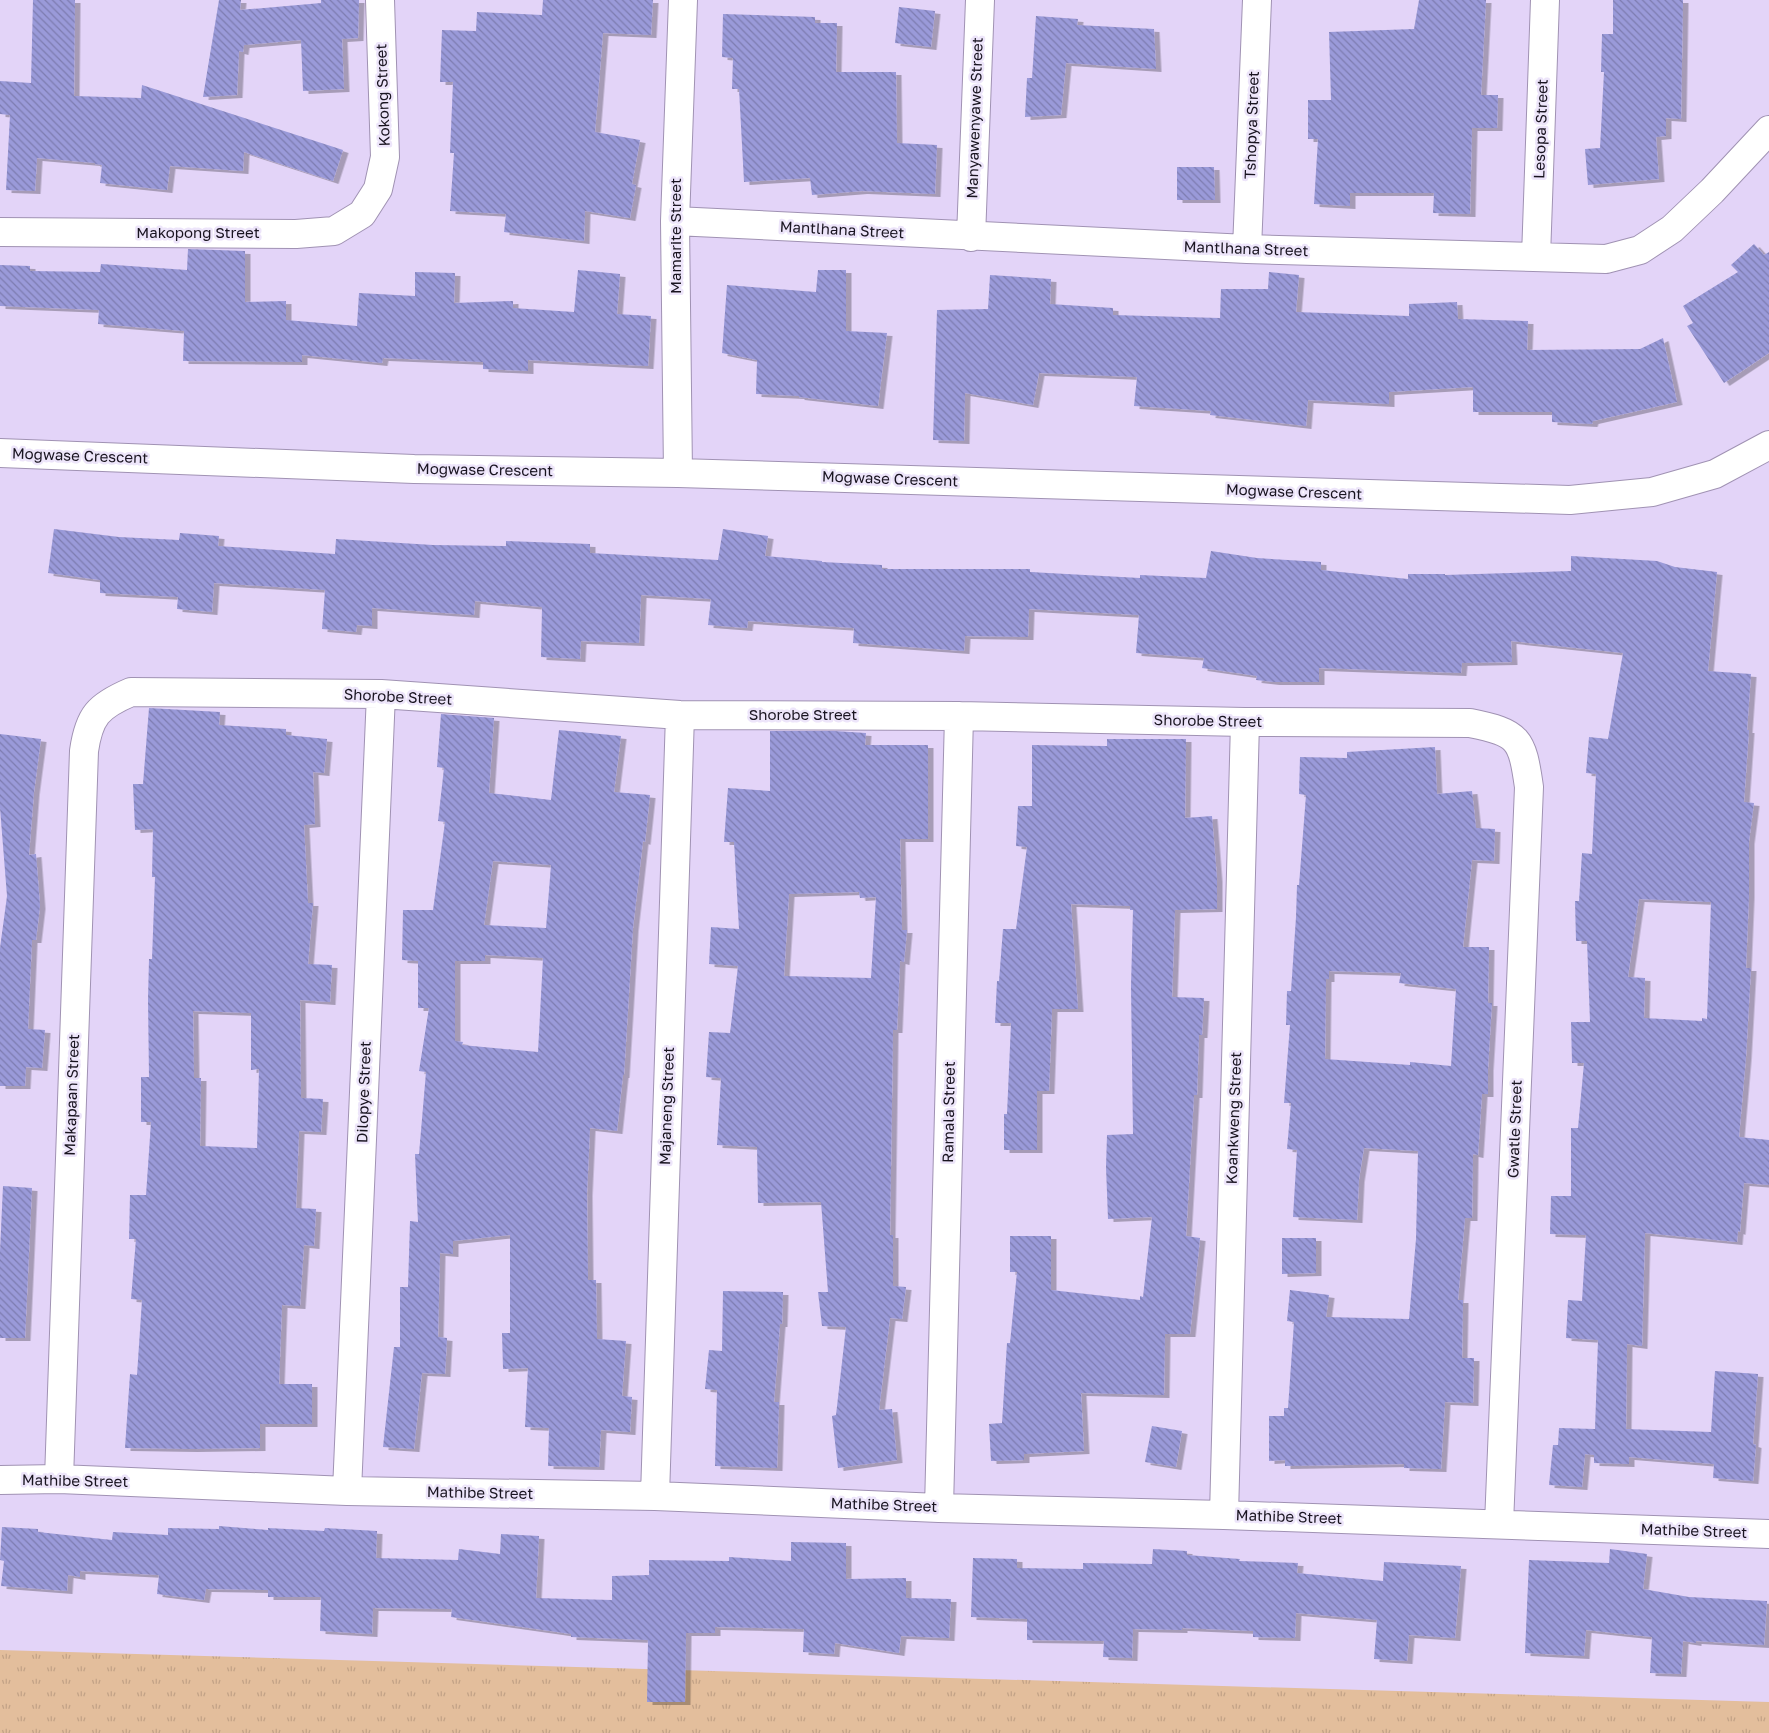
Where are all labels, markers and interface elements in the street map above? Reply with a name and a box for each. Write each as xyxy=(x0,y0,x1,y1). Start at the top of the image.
street label: Manyawenyawe Street xyxy=(962,37,986,199)
street label: Kokong Street xyxy=(371,43,393,147)
street label: Tshopya Street xyxy=(1240,71,1262,179)
street label: Lesopa Street xyxy=(1529,79,1551,179)
street label: Mamarite Street xyxy=(666,178,684,294)
street label: Mantlhana Street xyxy=(779,217,905,241)
street label: Makopong Street xyxy=(136,223,260,241)
street label: Mantlhana Street xyxy=(1183,237,1309,259)
street label: Mogwase Crescent xyxy=(12,444,148,466)
street label: Mogwase Crescent xyxy=(417,459,553,479)
street label: Mogwase Crescent xyxy=(822,467,958,489)
street label: Mogwase Crescent xyxy=(1226,480,1362,502)
street label: Shorobe Street xyxy=(343,684,453,708)
street label: Shorobe Street xyxy=(749,705,857,723)
street label: Shorobe Street xyxy=(1154,710,1262,730)
street label: Makapaan Street xyxy=(60,1034,82,1156)
street label: Dilopye Street xyxy=(352,1041,374,1143)
street label: Majaneng Street xyxy=(655,1046,677,1165)
street label: Koankweng Street xyxy=(1222,1051,1244,1185)
street label: Ramala Street xyxy=(938,1061,958,1163)
street label: Gwatle Street xyxy=(1503,1080,1525,1178)
street label: Mathibe Street xyxy=(22,1470,128,1490)
street label: Mathibe Street xyxy=(427,1482,533,1502)
street label: Mathibe Street xyxy=(830,1493,938,1515)
street label: Mathibe Street xyxy=(1235,1505,1343,1527)
street label: Mathibe Street xyxy=(1640,1519,1748,1541)

